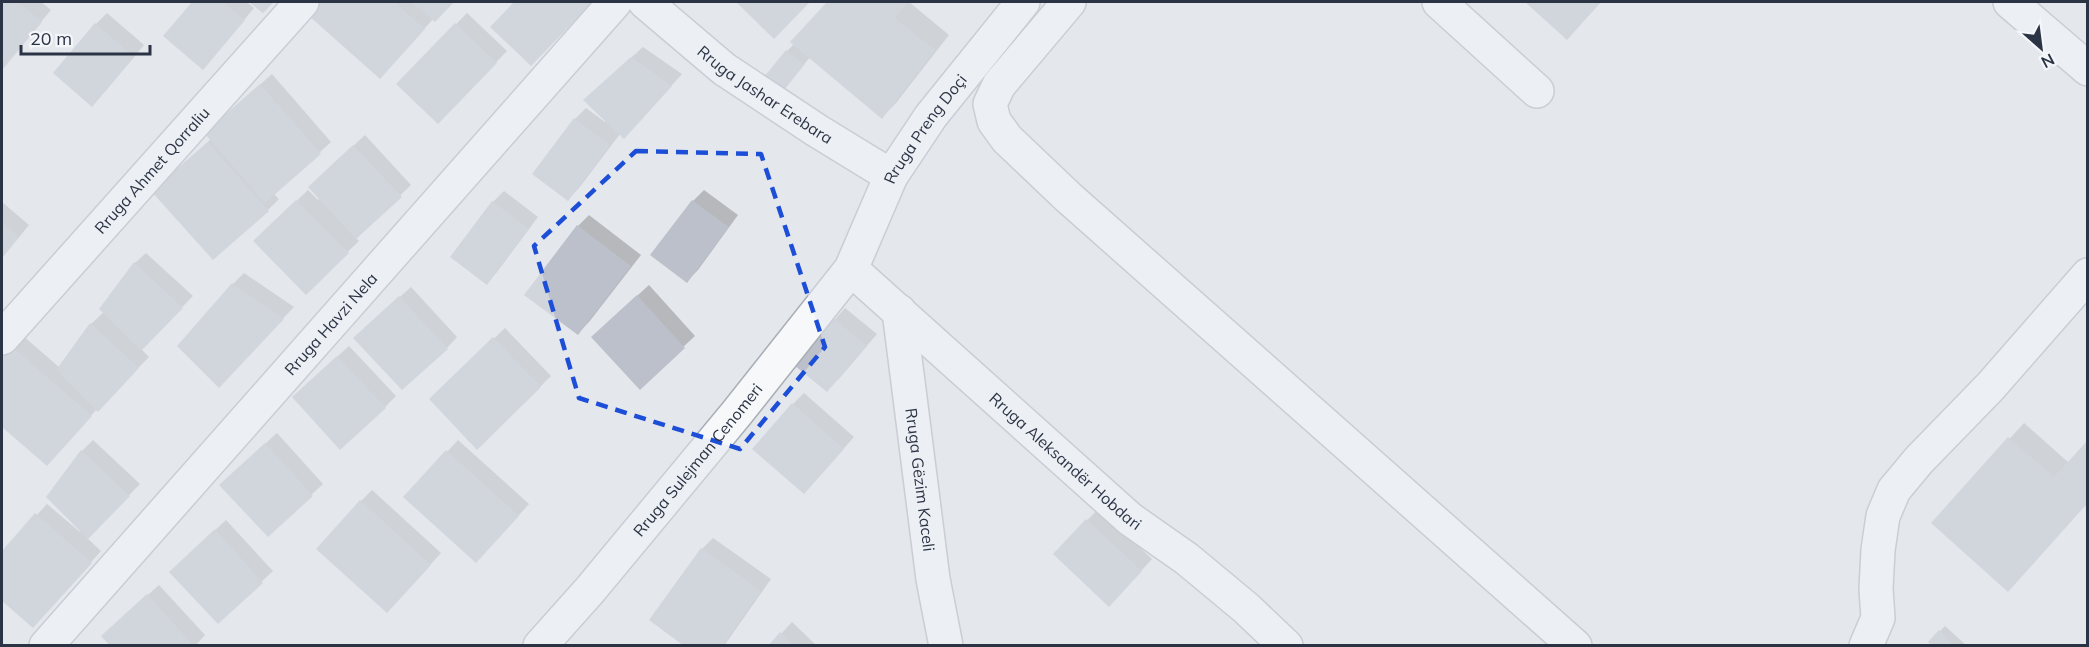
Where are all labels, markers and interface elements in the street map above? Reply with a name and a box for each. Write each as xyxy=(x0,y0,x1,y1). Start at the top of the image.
scale bar xyxy=(21,18,150,56)
north arrow xyxy=(2011,18,2071,78)
text: 20 m xyxy=(30,27,72,50)
street label: Rruga Jashar Erebara xyxy=(694,41,837,148)
text: N xyxy=(2038,50,2058,73)
street label: Rruga Preng Doçi xyxy=(879,70,971,187)
street label: Rruga Ahmet Qorraliu xyxy=(90,103,214,238)
street label: Rruga Havzi Nela xyxy=(280,268,381,379)
street label: Rruga Sulejman Cenomeri xyxy=(629,379,766,540)
street label: Rruga Aleksandër Hobdari xyxy=(985,388,1146,534)
street label: Rruga Gëzim Kaceli xyxy=(901,407,939,552)

